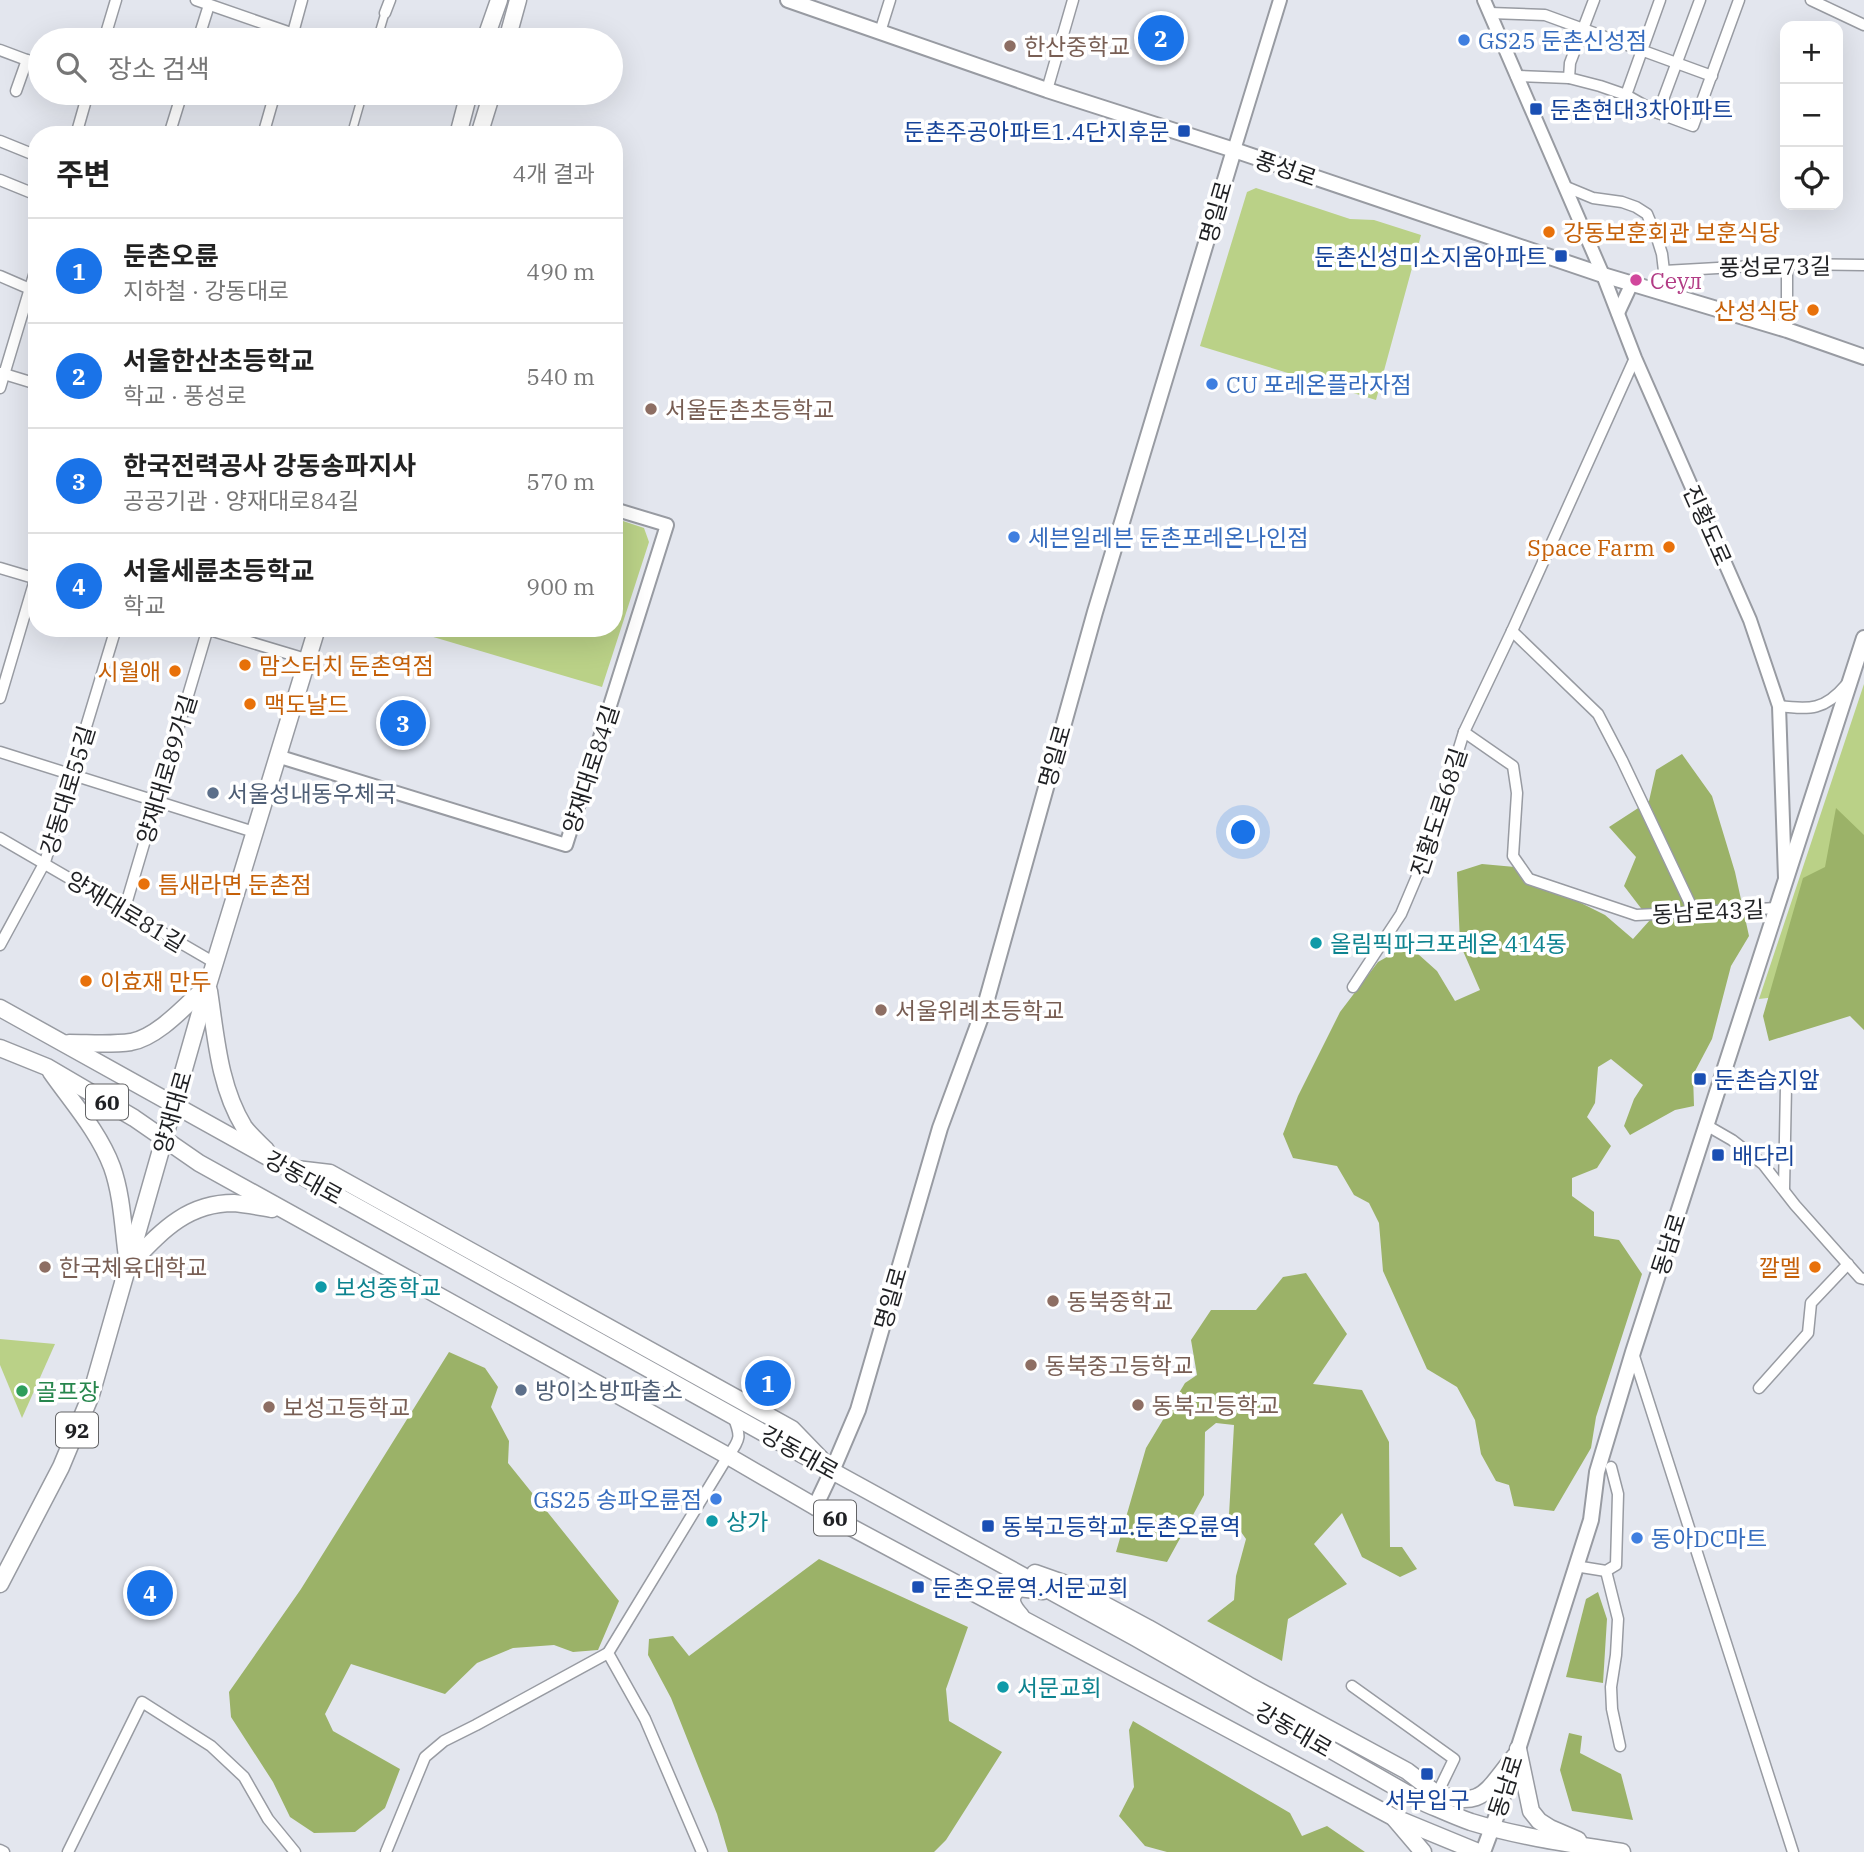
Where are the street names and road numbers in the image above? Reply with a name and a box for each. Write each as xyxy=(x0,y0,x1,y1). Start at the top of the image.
street label: 풍성로 xyxy=(1251,143,1321,193)
street label: 명일로 xyxy=(1192,177,1238,247)
street label: 풍성로73길 xyxy=(1719,250,1831,282)
street label: 진황도로 xyxy=(1677,480,1739,570)
street label: 양재대로89가길 xyxy=(129,691,203,847)
street label: 양재대로84길 xyxy=(555,701,625,837)
street label: 명일로 xyxy=(1031,721,1077,791)
street label: 강동대로55길 xyxy=(33,722,101,858)
street label: 진황도로68길 xyxy=(1403,744,1473,880)
street label: 양재대로81길 xyxy=(61,864,191,958)
street label: 동남로43길 xyxy=(1651,893,1765,929)
street label: 양재대로 xyxy=(146,1067,198,1157)
road number: 60 xyxy=(86,1084,128,1120)
street label: 강동대로 xyxy=(260,1143,348,1211)
street label: 동남로 xyxy=(1644,1209,1692,1279)
street label: 명일로 xyxy=(867,1263,913,1333)
road number: 92 xyxy=(56,1412,98,1448)
street label: 강동대로 xyxy=(756,1418,844,1486)
road number: 60 xyxy=(814,1500,856,1536)
street label: 강동대로 xyxy=(1250,1695,1338,1763)
street label: 동남로 xyxy=(1481,1751,1529,1821)

